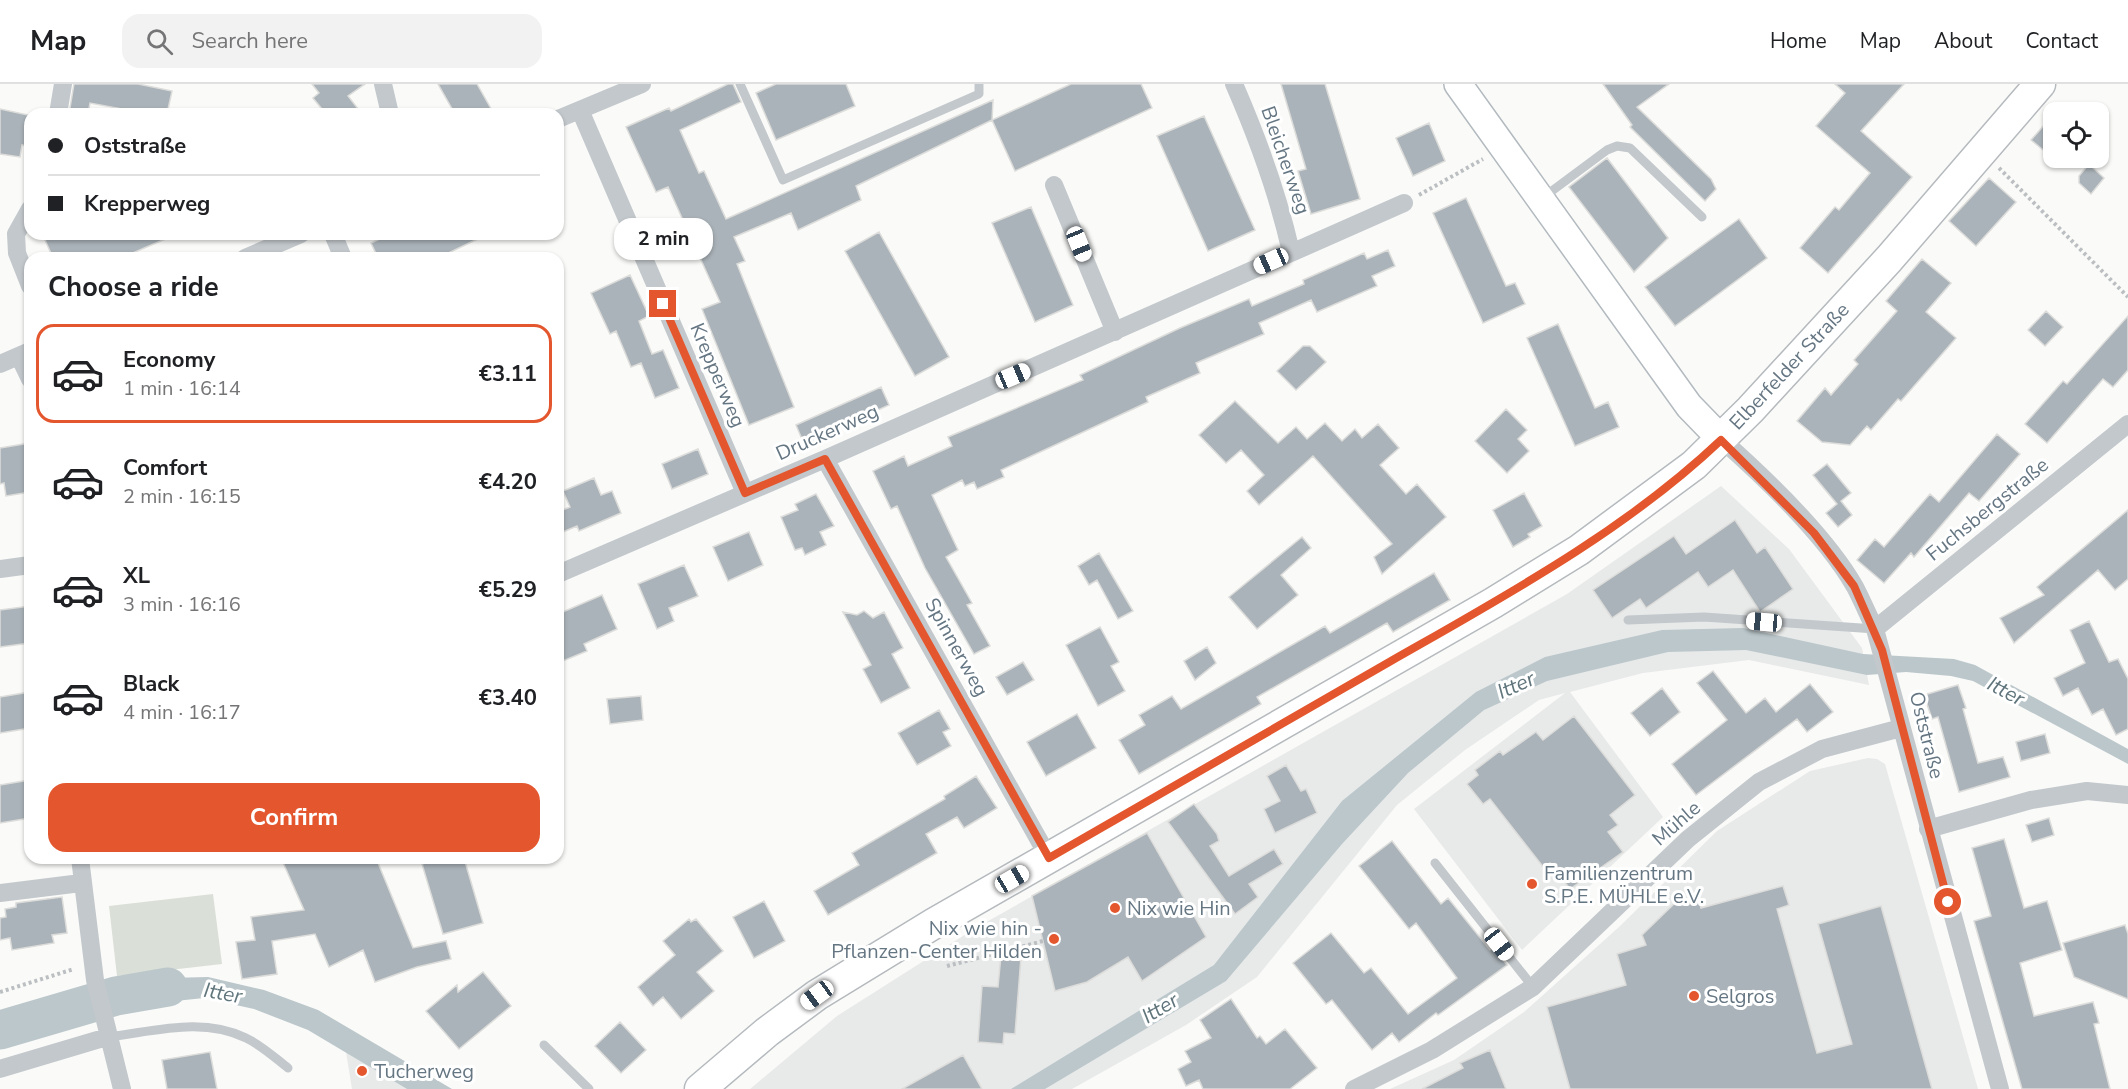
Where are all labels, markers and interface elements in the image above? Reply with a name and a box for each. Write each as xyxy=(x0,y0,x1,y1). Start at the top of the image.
search box xyxy=(122,14,542,68)
text: Map xyxy=(30,22,86,60)
icon: search xyxy=(143,25,176,58)
text: Search here xyxy=(191,26,308,56)
text: Home xyxy=(1770,27,1827,55)
text: Map xyxy=(1860,27,1901,55)
text: About xyxy=(1934,27,1992,55)
text: Contact xyxy=(2025,27,2098,55)
street label: Bleicherweg xyxy=(1254,102,1317,218)
map controls xyxy=(2043,102,2109,168)
button: locate xyxy=(2043,102,2109,168)
text: Oststraße xyxy=(84,131,186,161)
text: Krepperweg xyxy=(84,189,210,219)
callout: 2 min xyxy=(614,217,712,259)
car xyxy=(1064,224,1094,264)
text: 2 min xyxy=(638,225,689,252)
car xyxy=(1251,245,1291,277)
text: Choose a ride xyxy=(48,269,219,306)
route end xyxy=(649,290,676,317)
street label: Elberfelder Straße xyxy=(1723,297,1855,436)
street label: Krepperweg xyxy=(683,319,752,432)
text: Economy xyxy=(123,345,215,375)
icon: car xyxy=(51,347,105,401)
text: €3.11 xyxy=(479,359,537,389)
car xyxy=(993,361,1033,391)
text: 1 min · 16:14 xyxy=(123,375,241,402)
street label: Druckerweg xyxy=(772,398,883,467)
street label: Fuchsbergstraße xyxy=(1920,452,2054,567)
text: Comfort xyxy=(123,453,207,483)
icon: car xyxy=(51,455,105,509)
text: €4.20 xyxy=(479,467,537,497)
text: 2 min · 16:15 xyxy=(123,483,241,510)
text: XL xyxy=(123,561,150,591)
icon: car xyxy=(51,563,105,617)
text: €5.29 xyxy=(479,575,537,605)
text: 3 min · 16:16 xyxy=(123,591,241,618)
street label: Spinnerweg xyxy=(918,593,995,701)
car xyxy=(1745,611,1783,633)
water label: Itter xyxy=(1493,664,1540,706)
text: Black xyxy=(123,669,179,699)
water label: Itter xyxy=(1982,670,2030,713)
icon: car xyxy=(51,671,105,725)
text: €3.40 xyxy=(479,683,537,713)
street label: Oststraße xyxy=(1903,689,1950,782)
text: 4 min · 16:17 xyxy=(123,699,241,726)
button: Confirm xyxy=(48,783,540,852)
street label: Mühle xyxy=(1646,795,1706,852)
place label: Familienzentrum S.P.E. MÜHLE e.V. xyxy=(1544,860,1704,910)
car xyxy=(992,862,1032,896)
marker: Familienzentrum S.P.E. MÜHLE e.V. xyxy=(1525,877,1539,891)
route start xyxy=(1934,888,1961,915)
place label: Nix wie Hin xyxy=(1127,895,1231,922)
marker: Nix wie Hin xyxy=(1108,901,1122,915)
place label: Nix wie hin - Pflanzen-Center Hilden xyxy=(831,915,1042,965)
car xyxy=(1481,924,1517,964)
marker: Nix wie hin - Pflanzen-Center Hilden xyxy=(1047,932,1061,946)
water label: Itter xyxy=(202,976,245,1010)
car xyxy=(797,977,837,1013)
place label: Selgros xyxy=(1706,983,1774,1010)
water label: Itter xyxy=(1136,986,1184,1030)
marker: Selgros xyxy=(1687,989,1701,1003)
place label: Tucherweg xyxy=(374,1058,474,1085)
marker: Tucherweg xyxy=(355,1064,369,1078)

